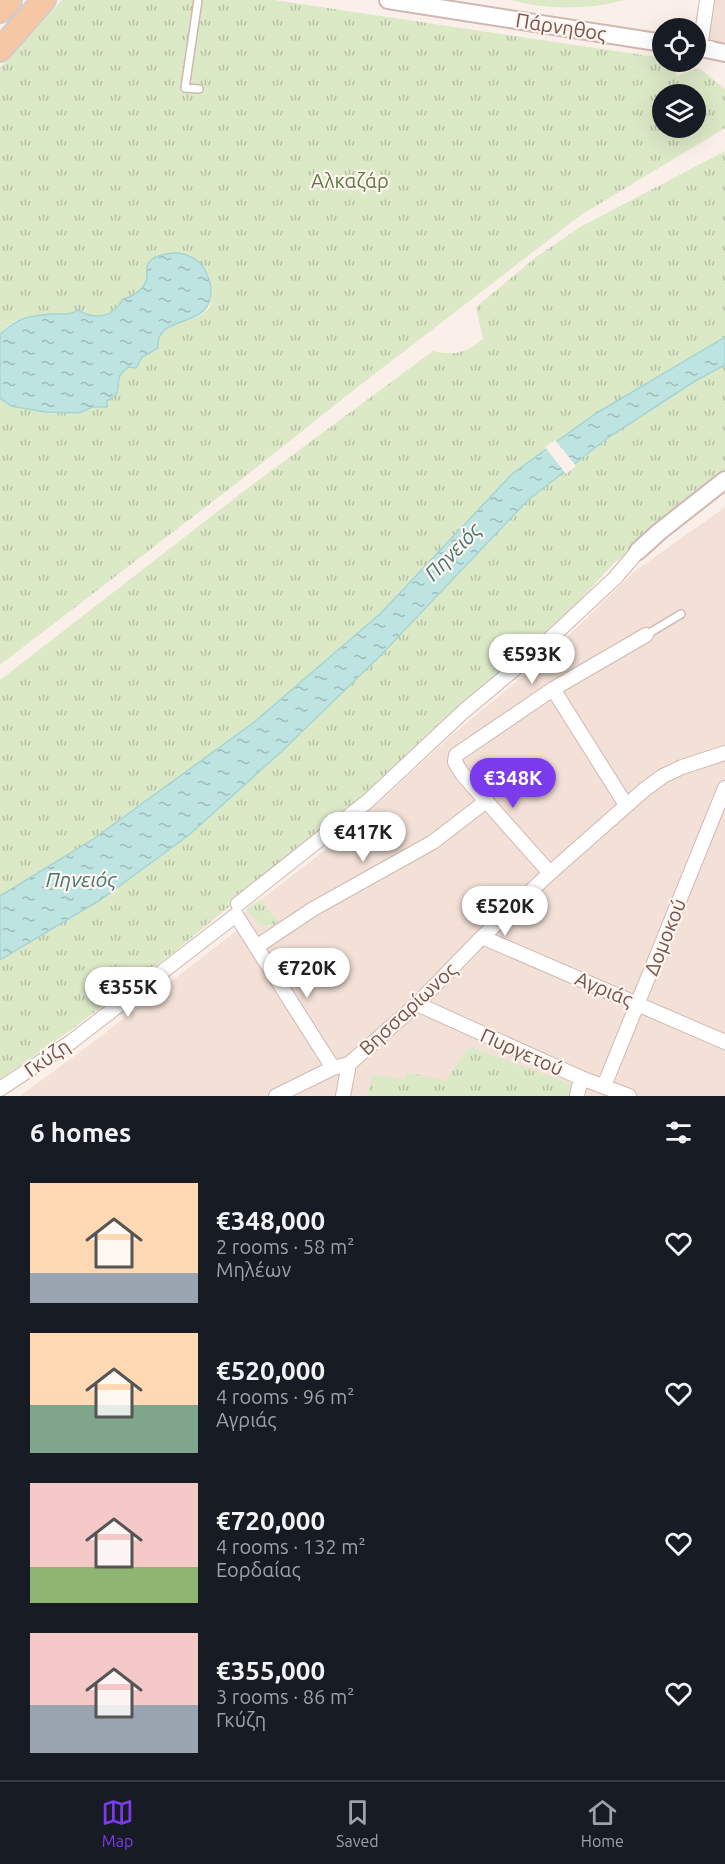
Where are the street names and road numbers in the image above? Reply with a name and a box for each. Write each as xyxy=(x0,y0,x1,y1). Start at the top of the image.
street label: Πάρνηθος xyxy=(514,8,608,45)
street label: Δομοκού xyxy=(639,895,690,979)
street label: Βησσαρίωνος xyxy=(354,958,461,1060)
street label: Αγριάς xyxy=(572,966,636,1011)
street label: Πυργετού xyxy=(477,1023,567,1080)
street label: Γκύζη xyxy=(20,1034,74,1081)

